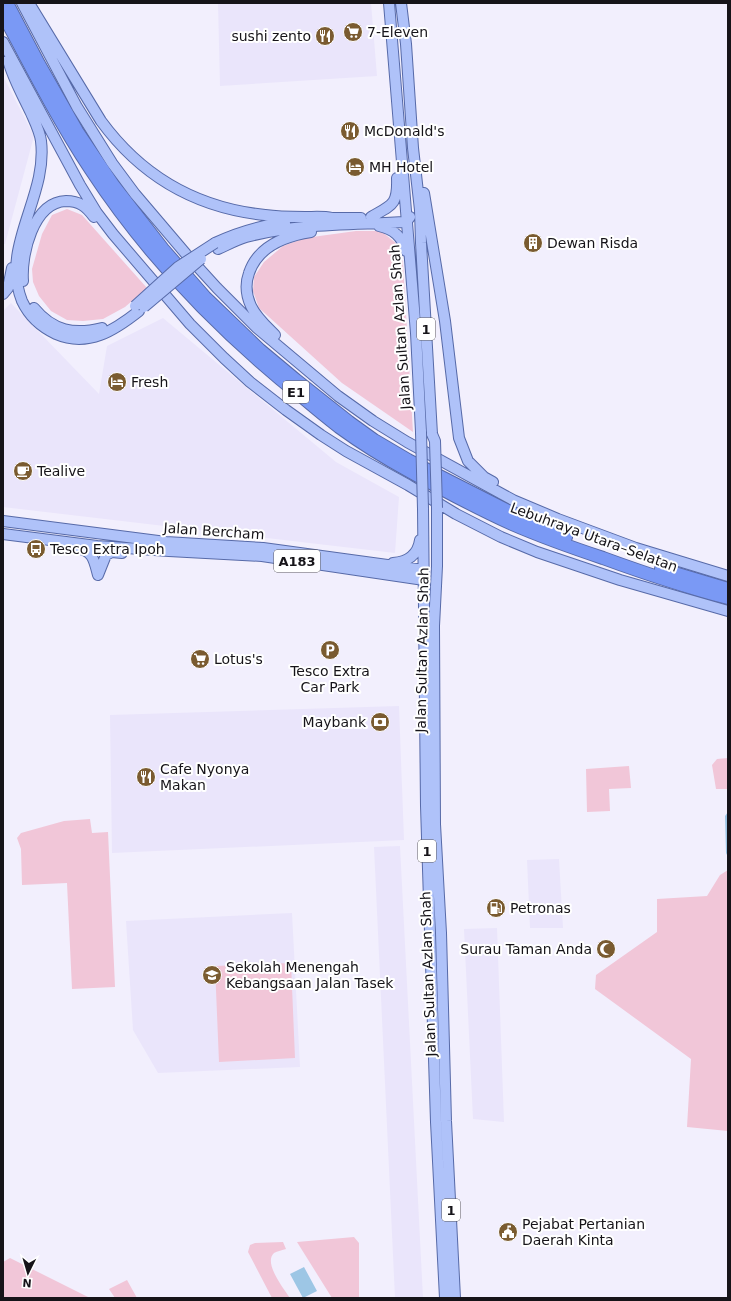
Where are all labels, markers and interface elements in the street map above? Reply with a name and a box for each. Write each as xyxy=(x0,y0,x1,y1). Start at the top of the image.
supermarket icon: 7-Eleven xyxy=(342,21,364,43)
place label: 7-Eleven xyxy=(367,24,428,40)
restaurant icon: sushi zento xyxy=(314,25,336,47)
place label: sushi zento xyxy=(231,28,311,44)
restaurant icon: McDonald's xyxy=(339,120,361,142)
place label: McDonald's xyxy=(364,123,445,139)
hotel icon: MH Hotel xyxy=(344,156,366,178)
place label: MH Hotel xyxy=(369,159,433,175)
building icon: Dewan Risda xyxy=(522,232,544,254)
place label: Dewan Risda xyxy=(547,235,638,251)
street label: Jalan Sultan Azlan Shah xyxy=(386,244,414,411)
road number: 1 xyxy=(417,318,435,340)
hotel icon: Fresh xyxy=(106,371,128,393)
place label: Fresh xyxy=(131,374,168,390)
road number: E1 xyxy=(283,381,309,403)
cafe icon: Tealive xyxy=(12,460,34,482)
place label: Tealive xyxy=(36,463,85,479)
street label: Lebuhraya Utara–Selatan xyxy=(508,499,680,575)
street label: Jalan Bercham xyxy=(162,519,265,543)
bus stop icon: Tesco Extra Ipoh xyxy=(25,538,47,560)
place label: Tesco Extra Ipoh xyxy=(49,541,165,557)
road number: A183 xyxy=(274,550,320,572)
street label: Jalan Sultan Azlan Shah xyxy=(413,567,431,734)
parking icon: Tesco Extra Car Park xyxy=(319,639,341,661)
supermarket icon: Lotus's xyxy=(189,648,211,670)
place label: Lotus's xyxy=(214,651,263,667)
place label: Tesco Extra Car Park xyxy=(289,663,370,695)
bank icon: Maybank xyxy=(369,711,391,733)
place label: Maybank xyxy=(303,714,367,730)
place label: Cafe Nyonya Makan xyxy=(160,761,249,793)
restaurant icon: Cafe Nyonya Makan xyxy=(135,766,157,788)
road number: 1 xyxy=(418,840,436,862)
street label: Jalan Sultan Azlan Shah xyxy=(417,891,439,1058)
fuel station icon: Petronas xyxy=(485,897,507,919)
place label: Petronas xyxy=(510,900,571,916)
mosque icon: Surau Taman Anda xyxy=(595,938,617,960)
place label: Surau Taman Anda xyxy=(460,941,592,957)
place label: Sekolah Menengah Kebangsaan Jalan Tasek xyxy=(226,959,394,991)
school or university icon: Sekolah Menengah Kebangsaan Jalan Tasek xyxy=(201,964,223,986)
road number: 1 xyxy=(442,1199,460,1221)
place label: Pejabat Pertanian Daerah Kinta xyxy=(522,1216,645,1248)
public building icon: Pejabat Pertanian Daerah Kinta xyxy=(497,1221,519,1243)
north arrow xyxy=(8,1253,48,1293)
text: N xyxy=(22,1276,32,1289)

